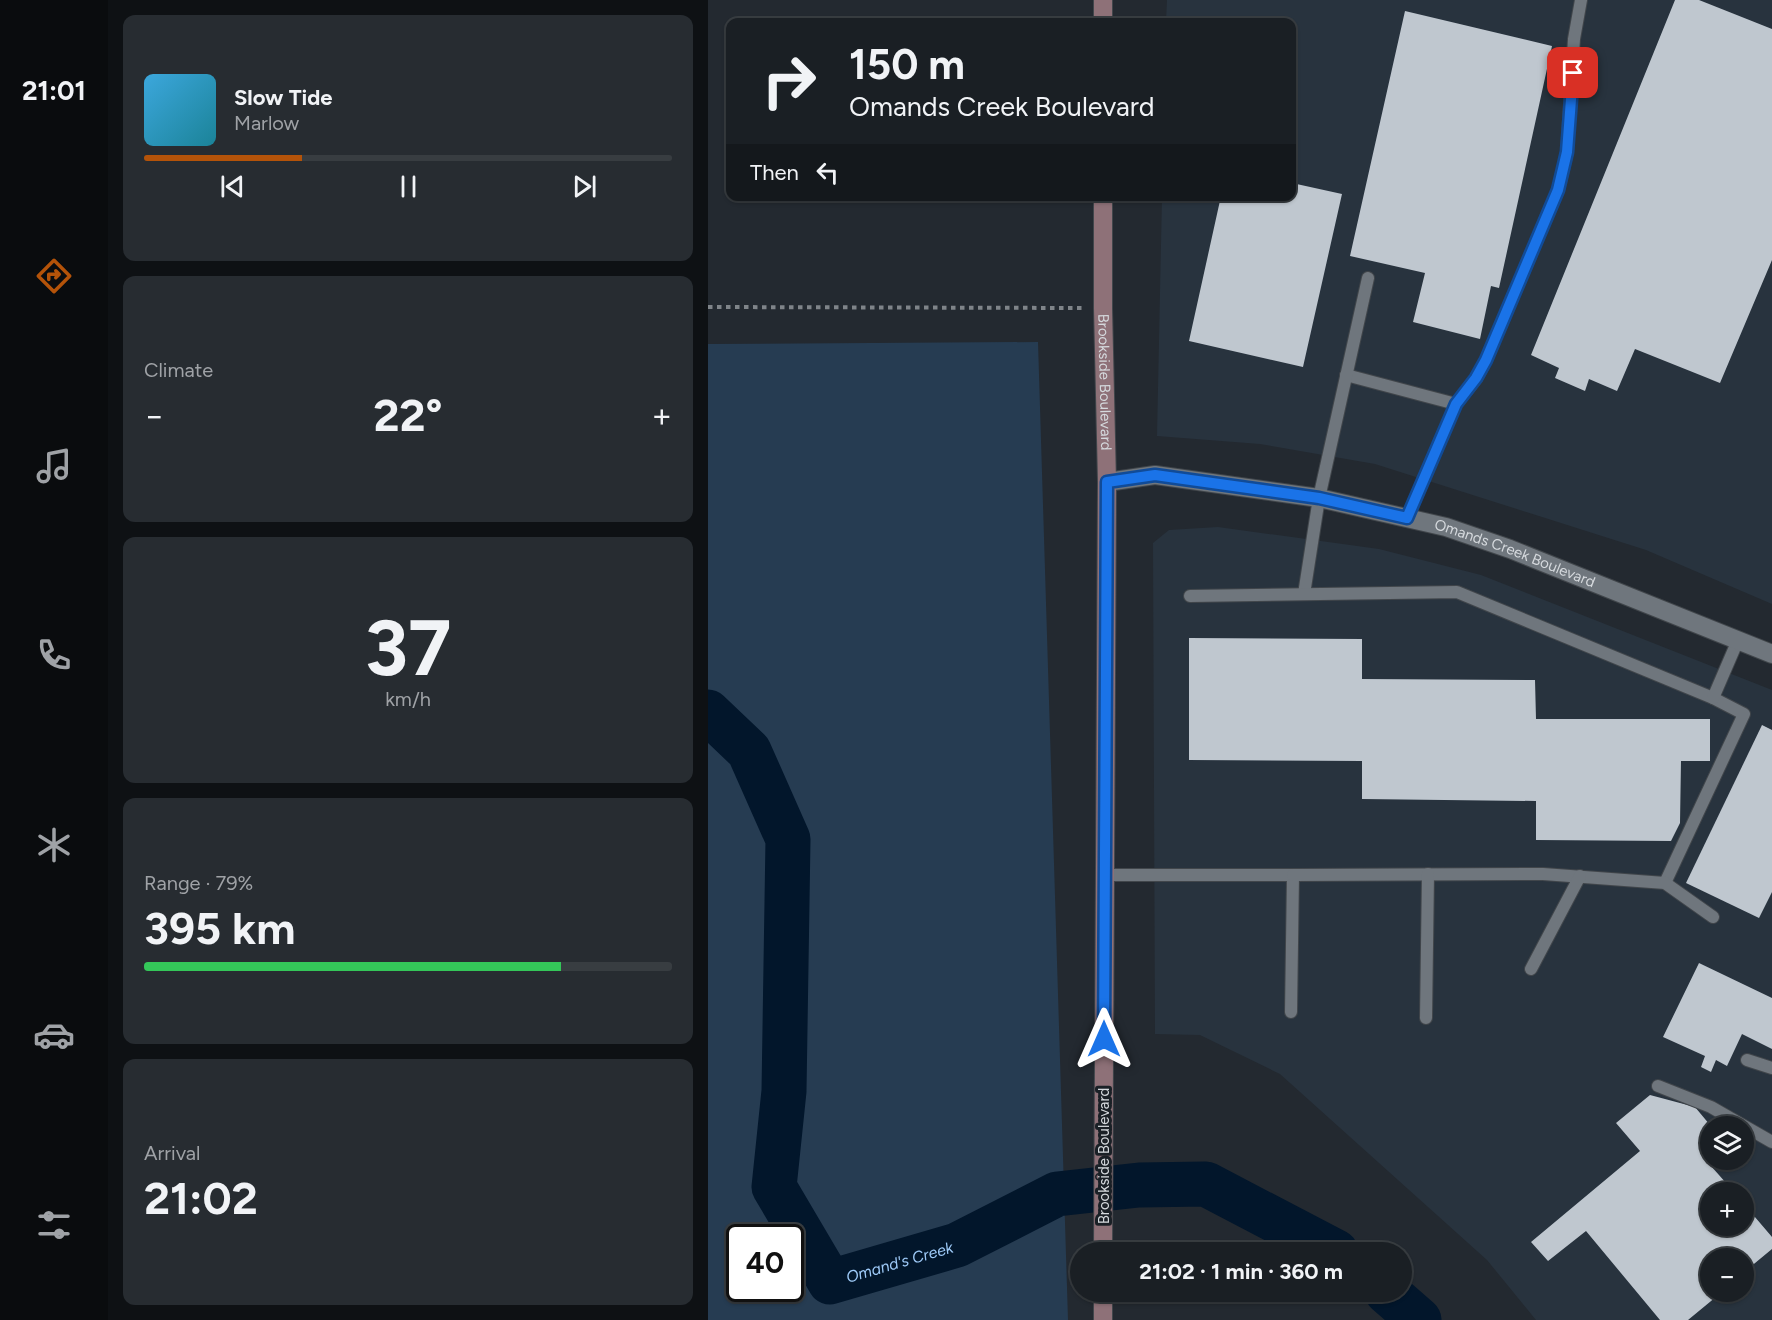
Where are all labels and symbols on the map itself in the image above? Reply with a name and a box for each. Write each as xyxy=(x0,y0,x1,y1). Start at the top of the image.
pin xyxy=(1547,47,1598,98)
street label: Brookside Boulevard xyxy=(1094,313,1115,451)
street label: Omands Creek Boulevard xyxy=(1433,516,1598,591)
position arrow xyxy=(1072,1007,1136,1071)
street label: Brookside Boulevard xyxy=(1095,1088,1113,1224)
speed limit sign: 40 xyxy=(726,1224,804,1302)
water label: Omand's Creek xyxy=(844,1237,956,1286)

